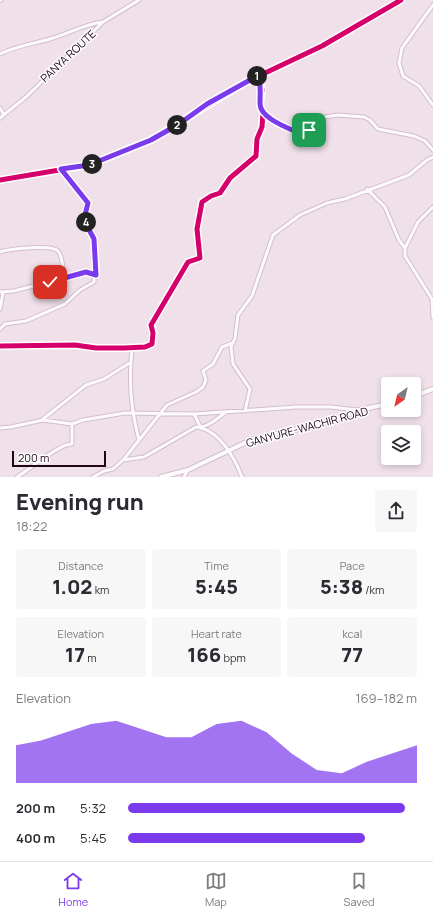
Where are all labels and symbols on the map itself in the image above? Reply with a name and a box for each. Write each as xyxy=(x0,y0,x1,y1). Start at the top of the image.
street label: PANYA ROUTE xyxy=(37,26,99,85)
pin: 1 xyxy=(247,66,267,86)
pin xyxy=(292,113,326,147)
pin: 2 xyxy=(167,115,187,135)
pin: 3 xyxy=(82,154,102,174)
pin: 4 xyxy=(76,212,96,232)
pin xyxy=(33,265,67,299)
north arrow xyxy=(381,377,421,417)
street label: GANYURE-WACHIR ROAD xyxy=(244,403,370,450)
scale bar xyxy=(12,449,106,468)

